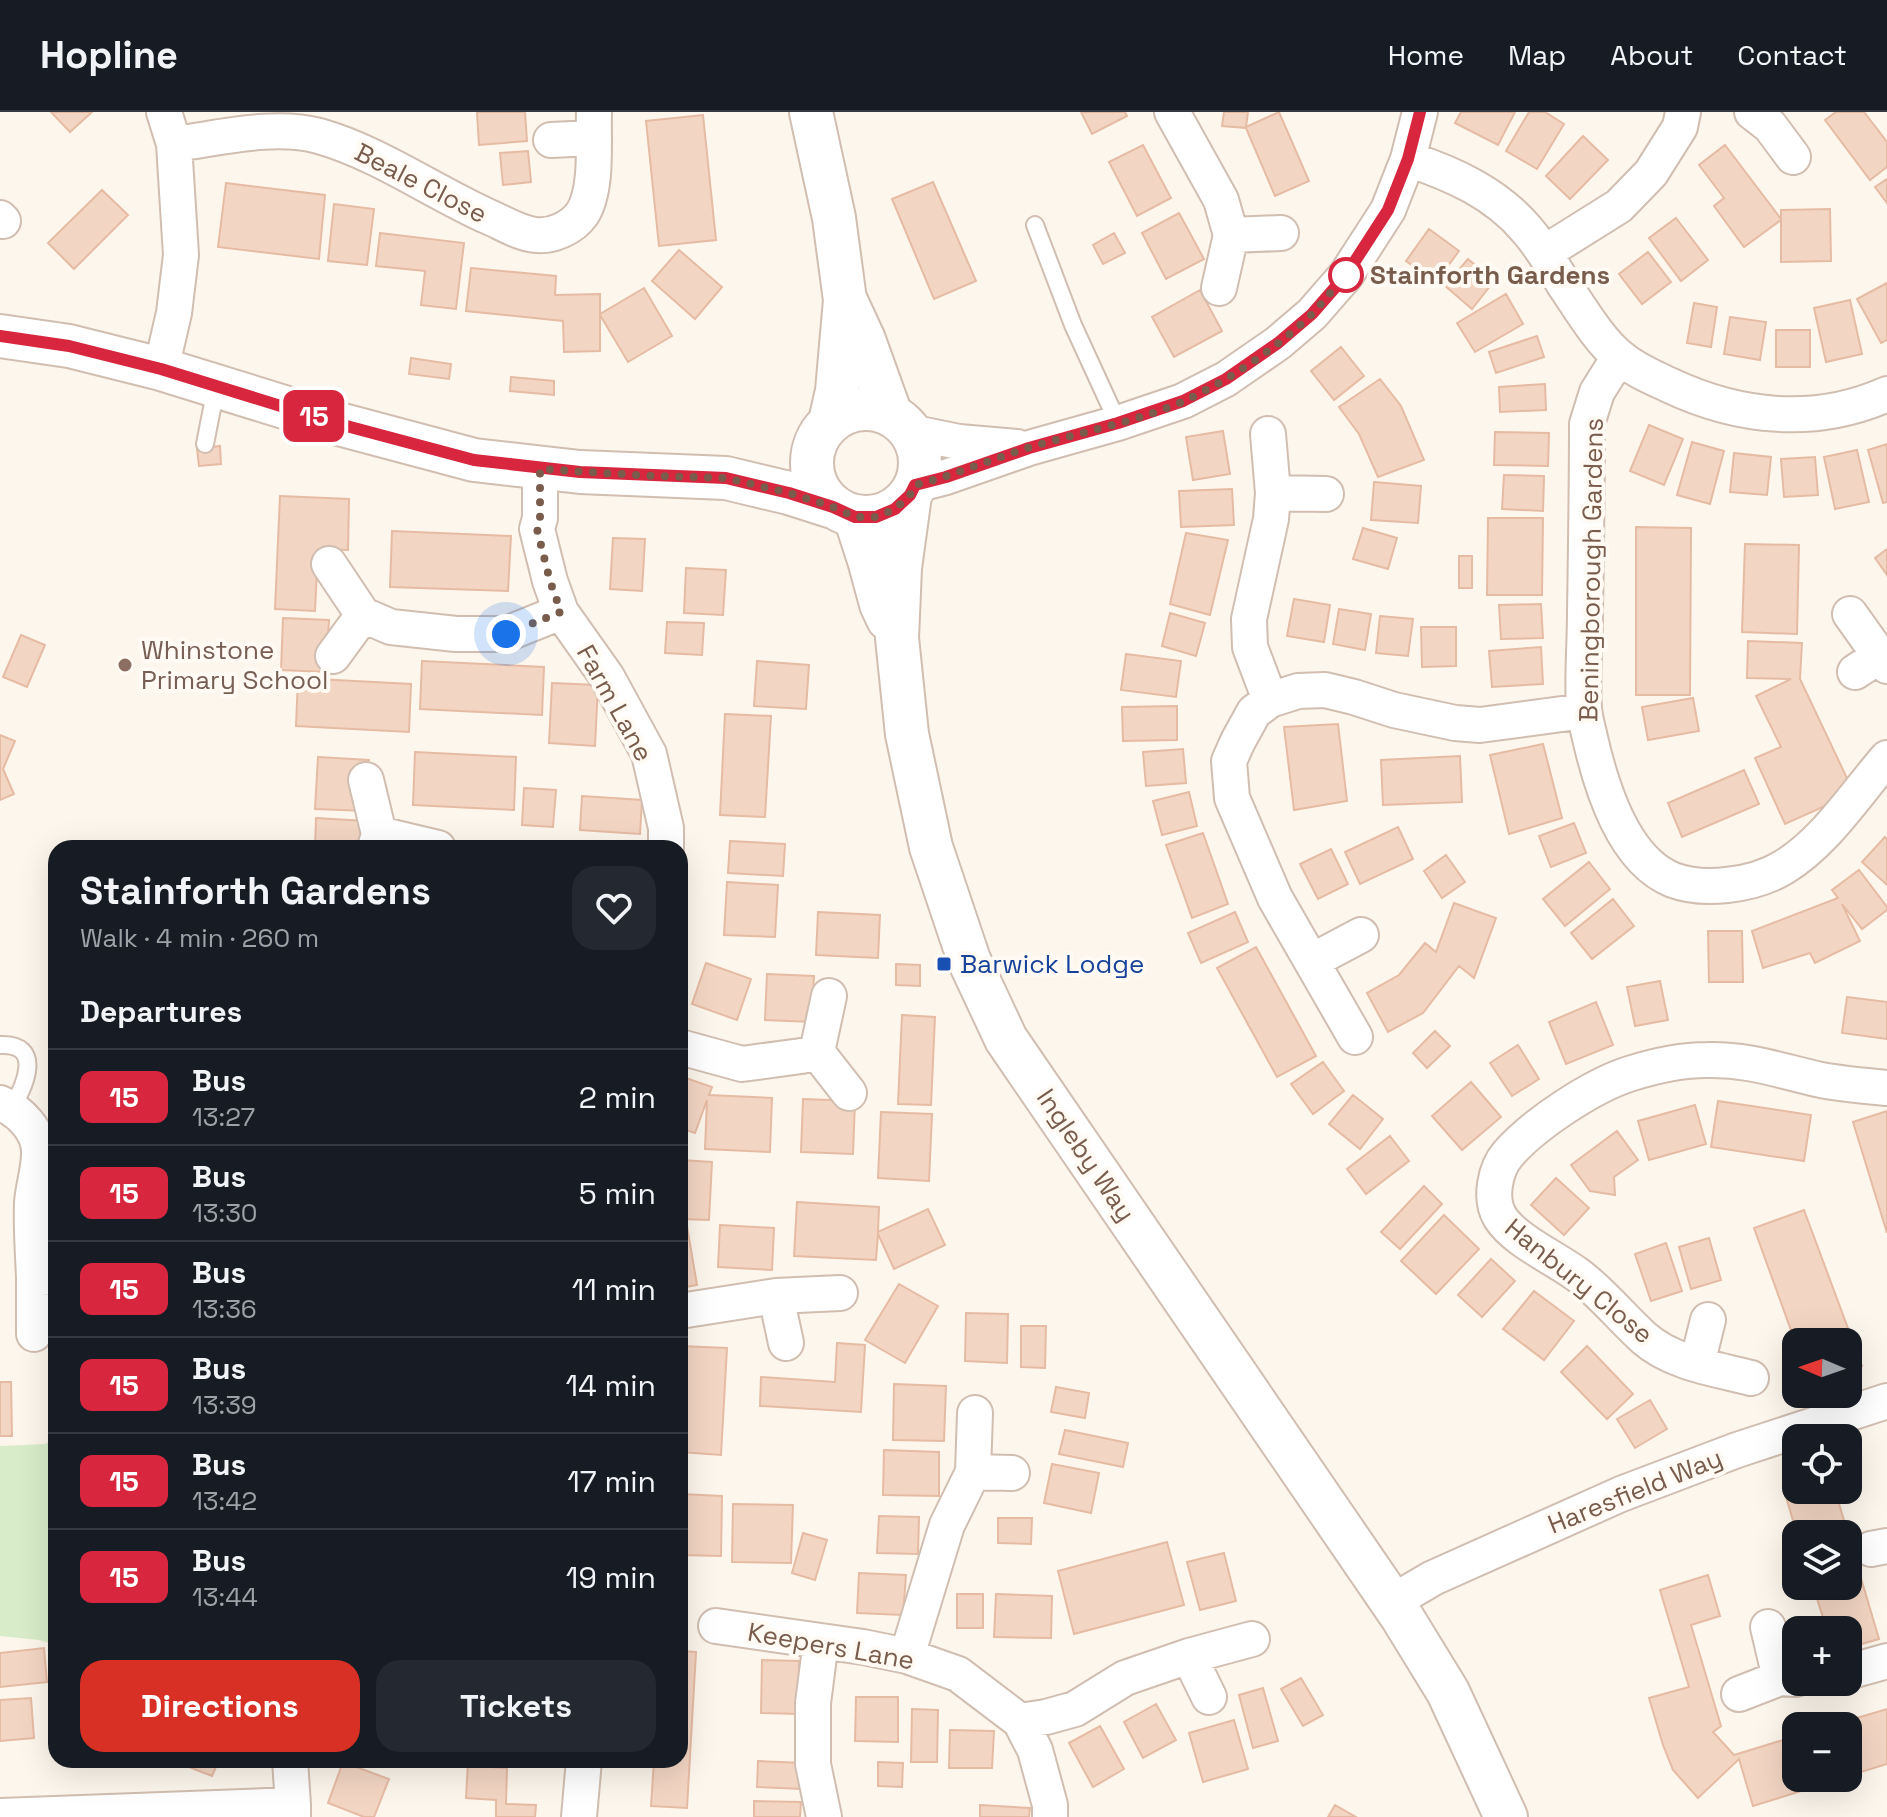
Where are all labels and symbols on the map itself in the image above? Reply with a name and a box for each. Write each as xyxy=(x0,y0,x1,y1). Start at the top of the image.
street label: Beale Close xyxy=(349,135,493,231)
marker: Stainforth Gardens xyxy=(1329,258,1363,292)
place label: Stainforth Gardens xyxy=(1370,258,1610,292)
line badge: 15 xyxy=(278,390,350,442)
street label: Beningborough Gardens xyxy=(1571,418,1611,722)
your location xyxy=(486,614,526,654)
place label: Whinstone Primary School xyxy=(141,633,328,697)
street label: Farm Lane xyxy=(569,639,661,767)
marker: Whinstone Primary School xyxy=(116,656,134,674)
place label: Barwick Lodge xyxy=(960,947,1144,981)
marker: Barwick Lodge xyxy=(935,955,953,973)
street label: Ingleby Way xyxy=(1029,1082,1143,1228)
street label: Hanbury Close xyxy=(1498,1211,1660,1351)
north arrow xyxy=(1782,1328,1862,1408)
street label: Haresfield Way xyxy=(1543,1441,1727,1541)
street label: Keepers Lane xyxy=(745,1615,917,1677)

